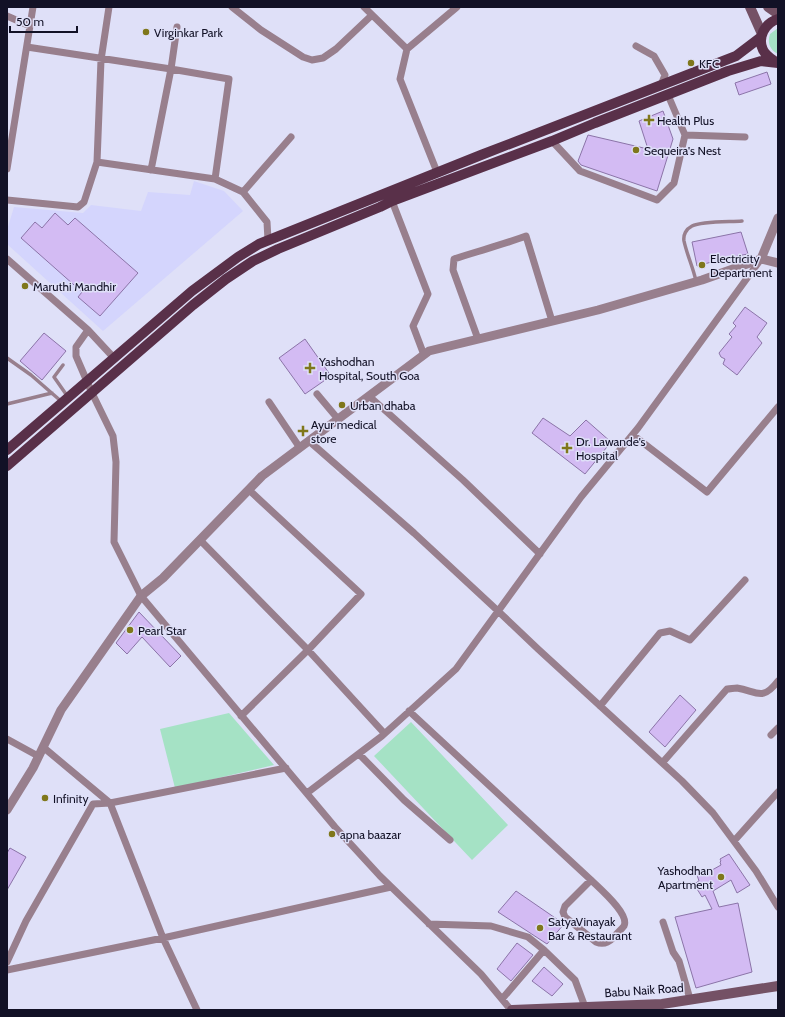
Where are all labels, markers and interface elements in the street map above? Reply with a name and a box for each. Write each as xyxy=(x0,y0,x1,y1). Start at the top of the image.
scale bar xyxy=(10,8,77,34)
text: 50 m xyxy=(16,14,44,29)
place label: Virginkar Park xyxy=(154,25,223,40)
marker: Virginkar Park xyxy=(141,27,151,37)
place label: KFC xyxy=(699,56,719,71)
marker: KFC xyxy=(686,58,696,68)
place label: Health Plus xyxy=(657,113,714,128)
marker: Health Plus xyxy=(644,115,654,125)
place label: Sequeira's Nest xyxy=(644,143,721,158)
marker: Sequeira's Nest xyxy=(631,145,641,155)
place label: Electricity Department xyxy=(710,251,772,280)
marker: Electricity Department xyxy=(697,260,707,270)
place label: Maruthi Mandhir xyxy=(33,279,116,294)
marker: Maruthi Mandhir xyxy=(20,281,30,291)
place label: Yashodhan Hospital, South Goa xyxy=(318,354,420,383)
marker: Yashodhan Hospital, South Goa xyxy=(304,362,316,374)
place label: Urban dhaba xyxy=(350,398,416,413)
marker: Urban dhaba xyxy=(337,400,347,410)
place label: Ayur medical store xyxy=(311,417,377,446)
marker: Ayur medical store xyxy=(298,426,308,436)
place label: Dr. Lawande's Hospital xyxy=(576,434,646,463)
marker: Dr. Lawande's Hospital xyxy=(561,442,573,454)
place label: Pearl Star xyxy=(138,623,187,638)
marker: Pearl Star xyxy=(125,625,135,635)
place label: Infinity xyxy=(53,791,88,806)
marker: Infinity xyxy=(40,793,50,803)
place label: apna baazar xyxy=(340,827,401,842)
marker: apna baazar xyxy=(327,829,337,839)
place label: Yashodhan Apartment xyxy=(657,863,713,892)
marker: Yashodhan Apartment xyxy=(716,872,726,882)
place label: SatyaVinayak Bar & Restaurant xyxy=(548,914,632,943)
marker: SatyaVinayak Bar & Restaurant xyxy=(535,923,545,933)
street label: Babu Naik Road xyxy=(604,980,684,1000)

